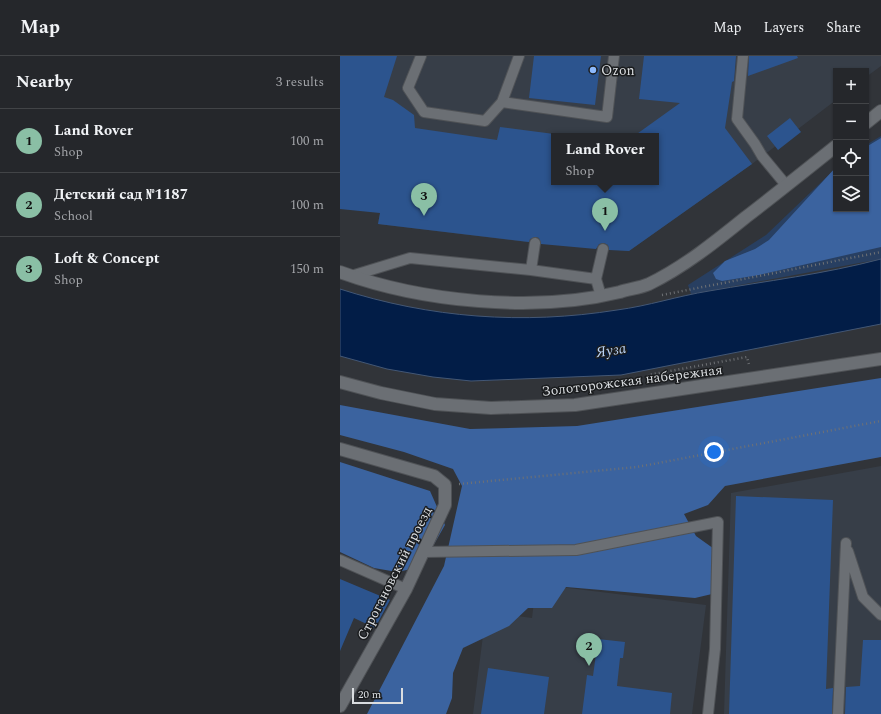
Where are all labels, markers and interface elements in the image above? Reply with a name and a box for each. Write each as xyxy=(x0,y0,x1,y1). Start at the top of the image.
text: Map xyxy=(20,13,60,42)
text: Map xyxy=(713,17,742,38)
text: Layers xyxy=(764,17,804,38)
text: Share xyxy=(826,17,861,38)
place label: Ozon xyxy=(601,60,635,81)
marker: Ozon xyxy=(588,65,598,75)
map controls xyxy=(833,68,869,212)
button: + xyxy=(833,68,869,104)
text: Nearby xyxy=(16,69,72,95)
text: 3 results xyxy=(276,72,324,92)
button: − xyxy=(833,104,869,140)
text: Land Rover xyxy=(54,119,133,142)
text: 1 xyxy=(25,131,33,151)
text: 100 m xyxy=(290,131,324,151)
popup xyxy=(551,133,659,185)
text: Land Rover xyxy=(565,138,645,161)
button: locate xyxy=(833,140,869,176)
text: Shop xyxy=(54,142,83,162)
text: Shop xyxy=(565,161,594,181)
button: layers xyxy=(833,176,869,212)
text: Детский сад №1187 xyxy=(54,183,188,206)
pin: 3 xyxy=(411,183,437,216)
text: 2 xyxy=(25,195,33,215)
text: 100 m xyxy=(290,195,324,215)
pin: 1 xyxy=(592,198,618,231)
text: School xyxy=(54,206,93,226)
text: Loft & Concept xyxy=(54,247,160,270)
text: 3 xyxy=(25,259,33,279)
text: 150 m xyxy=(290,259,324,279)
text: Shop xyxy=(54,270,83,290)
water label: Яуза xyxy=(593,337,628,364)
street label: Золоторожская набережная xyxy=(540,359,724,402)
your location xyxy=(704,442,724,462)
street label: Строгановский проезд xyxy=(352,503,437,644)
pin: 2 xyxy=(576,633,602,666)
scale bar xyxy=(352,686,403,705)
text: 20 m xyxy=(358,686,381,703)

